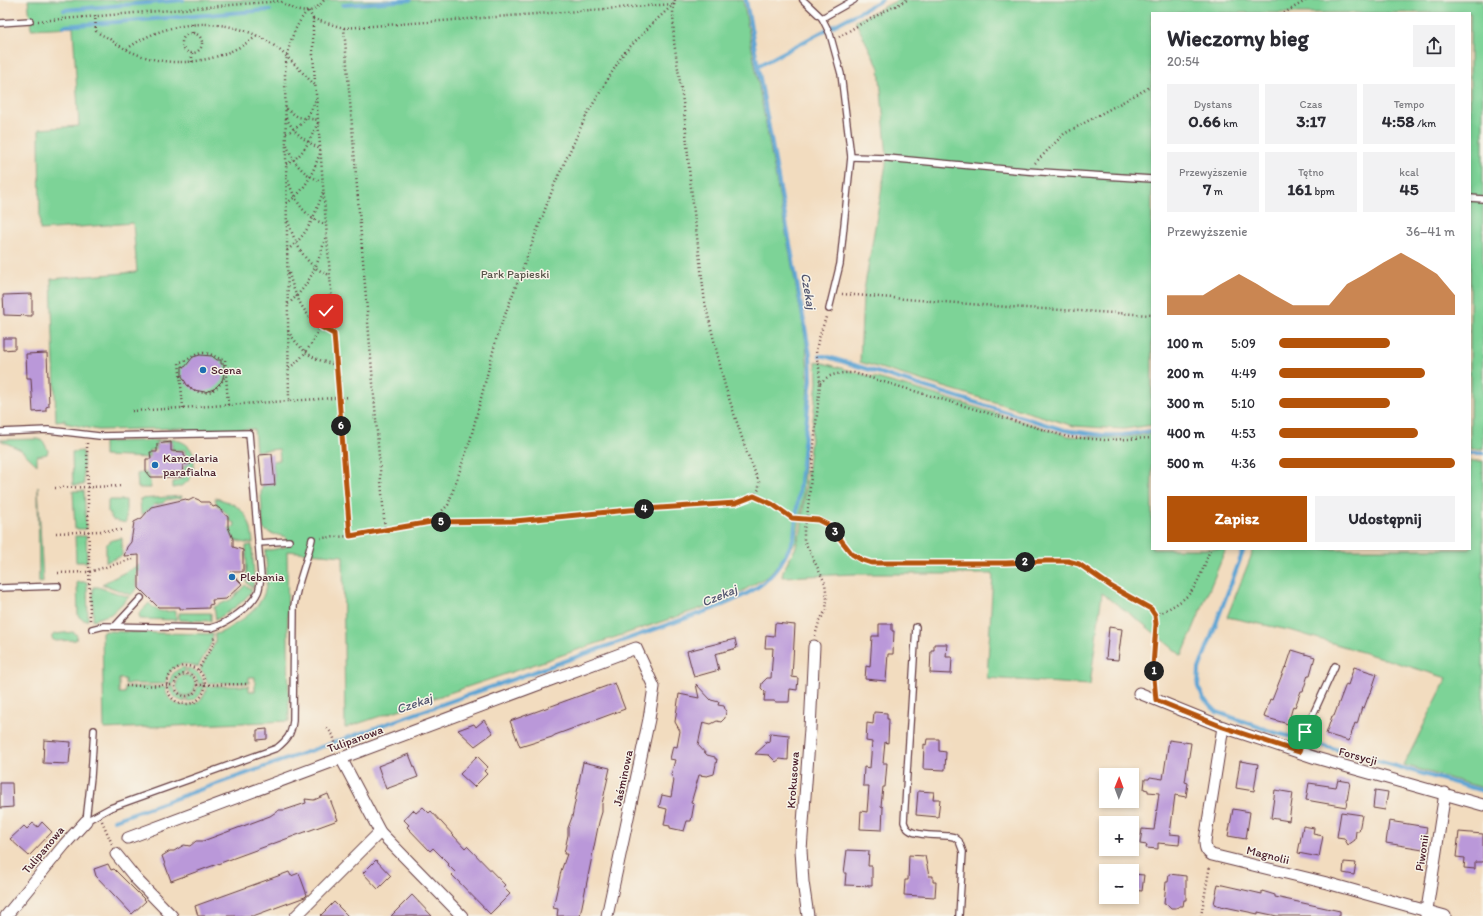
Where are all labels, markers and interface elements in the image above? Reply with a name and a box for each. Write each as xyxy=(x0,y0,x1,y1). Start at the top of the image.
text: Wieczorny bieg xyxy=(1167,25,1309,52)
button: share xyxy=(1413,25,1455,67)
text: 20:54 xyxy=(1167,54,1200,69)
text: Dystans xyxy=(1194,98,1232,111)
text: Czas xyxy=(1300,98,1322,111)
text: Tempo xyxy=(1394,98,1424,111)
text: 0.66 xyxy=(1188,111,1221,131)
text: 3:17 xyxy=(1296,111,1326,131)
text: 4:58 xyxy=(1382,111,1414,131)
text: km xyxy=(1221,117,1238,130)
text: /km xyxy=(1414,117,1436,130)
text: Przewyższenie xyxy=(1179,166,1247,179)
text: Tętno xyxy=(1298,166,1324,179)
text: kcal xyxy=(1399,166,1419,179)
text: 7 xyxy=(1203,179,1211,199)
text: 161 xyxy=(1287,179,1312,199)
text: 45 xyxy=(1399,179,1419,199)
text: m xyxy=(1211,185,1223,198)
text: bpm xyxy=(1312,185,1335,198)
text: Przewyższenie xyxy=(1167,224,1248,239)
text: 36–41 m xyxy=(1406,224,1455,239)
park label: Park Papieski xyxy=(481,267,549,281)
water label: Czekaj xyxy=(798,272,819,312)
pin xyxy=(309,294,343,328)
icon: check xyxy=(315,300,337,322)
text: 100 m xyxy=(1167,336,1203,351)
text: 5:09 xyxy=(1231,336,1256,351)
place label: Scena xyxy=(211,363,241,377)
marker: Scena xyxy=(198,365,208,375)
text: 200 m xyxy=(1167,366,1204,381)
text: 4:49 xyxy=(1231,366,1257,381)
text: 300 m xyxy=(1167,396,1204,411)
text: 5:10 xyxy=(1231,396,1255,411)
pin: 6 xyxy=(331,416,351,436)
text: 6 xyxy=(338,419,344,432)
text: 400 m xyxy=(1167,426,1205,441)
text: 4:53 xyxy=(1231,426,1256,441)
place label: Kancelaria parafialna xyxy=(163,451,218,479)
text: 500 m xyxy=(1167,456,1204,471)
text: 4:36 xyxy=(1231,456,1256,471)
marker: Kancelaria parafialna xyxy=(150,460,160,470)
button: Zapisz xyxy=(1167,496,1307,542)
button: Udostępnij xyxy=(1315,496,1455,542)
pin: 4 xyxy=(634,499,654,519)
text: 4 xyxy=(641,502,647,515)
pin: 5 xyxy=(431,512,451,532)
text: 5 xyxy=(438,515,444,528)
pin: 3 xyxy=(825,522,845,542)
text: 3 xyxy=(832,525,838,538)
pin: 2 xyxy=(1015,552,1035,572)
text: 2 xyxy=(1022,555,1028,568)
place label: Plebania xyxy=(240,570,285,584)
marker: Plebania xyxy=(227,572,237,582)
water label: Czekaj xyxy=(699,581,741,610)
pin: 1 xyxy=(1144,661,1164,681)
text: 1 xyxy=(1151,664,1157,677)
water label: Czekaj xyxy=(394,690,436,717)
pin xyxy=(1288,715,1322,749)
icon: arrive xyxy=(1294,721,1316,743)
street label: Tulipanowa xyxy=(325,722,385,756)
street label: Forsycji xyxy=(1337,744,1379,768)
street label: Jaśminowa xyxy=(610,748,636,807)
street label: Krokusowa xyxy=(784,750,802,809)
north arrow xyxy=(1099,768,1139,808)
map controls xyxy=(1099,768,1139,904)
button: + xyxy=(1099,816,1139,856)
street label: Tulipanowa xyxy=(19,823,67,877)
street label: Piwonii xyxy=(1412,834,1432,872)
street label: Magnolii xyxy=(1245,843,1291,867)
button: − xyxy=(1099,864,1139,904)

